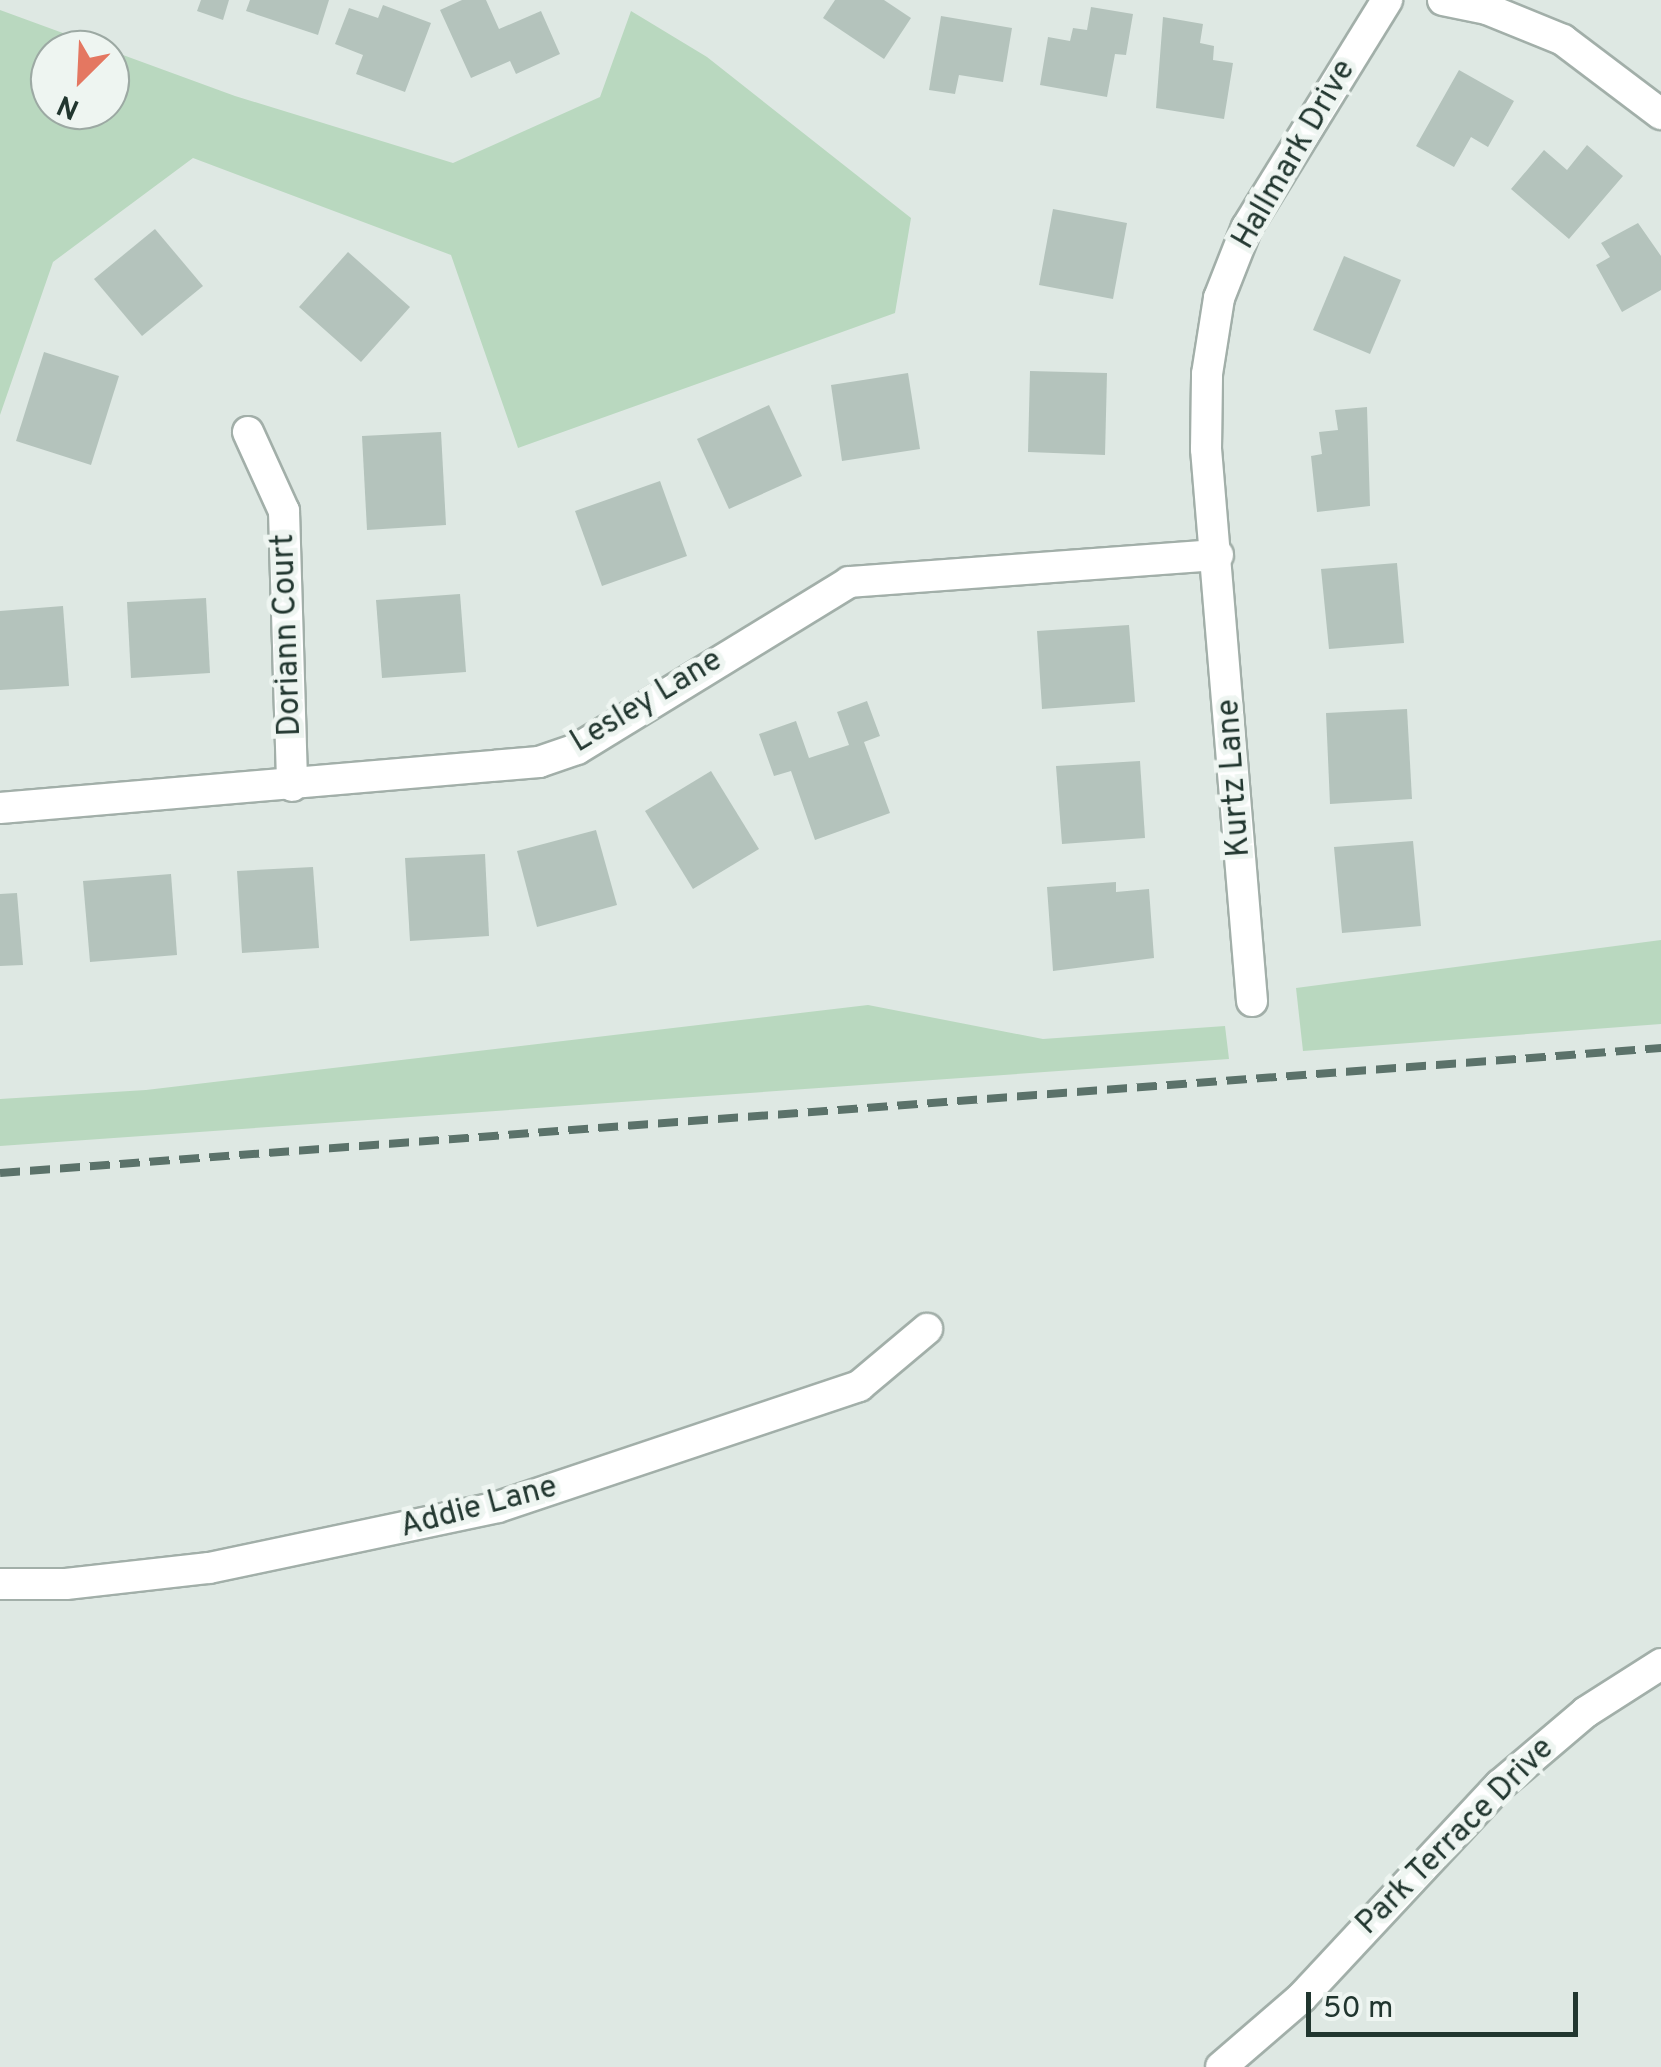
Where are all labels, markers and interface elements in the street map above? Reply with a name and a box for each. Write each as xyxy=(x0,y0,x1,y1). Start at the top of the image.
north arrow xyxy=(30,30,130,130)
street label: Hallmark Drive xyxy=(1225,54,1365,256)
text: N xyxy=(52,85,85,126)
street label: Doriann Court xyxy=(265,533,311,737)
street label: Lesley Lane xyxy=(564,642,730,762)
street label: Kurtz Lane xyxy=(1210,698,1260,858)
street label: Addie Lane xyxy=(396,1469,562,1547)
street label: Park Terrace Drive xyxy=(1349,1730,1563,1944)
scale bar xyxy=(1311,1972,1584,2034)
text: 50 m xyxy=(1323,1991,1393,2028)

